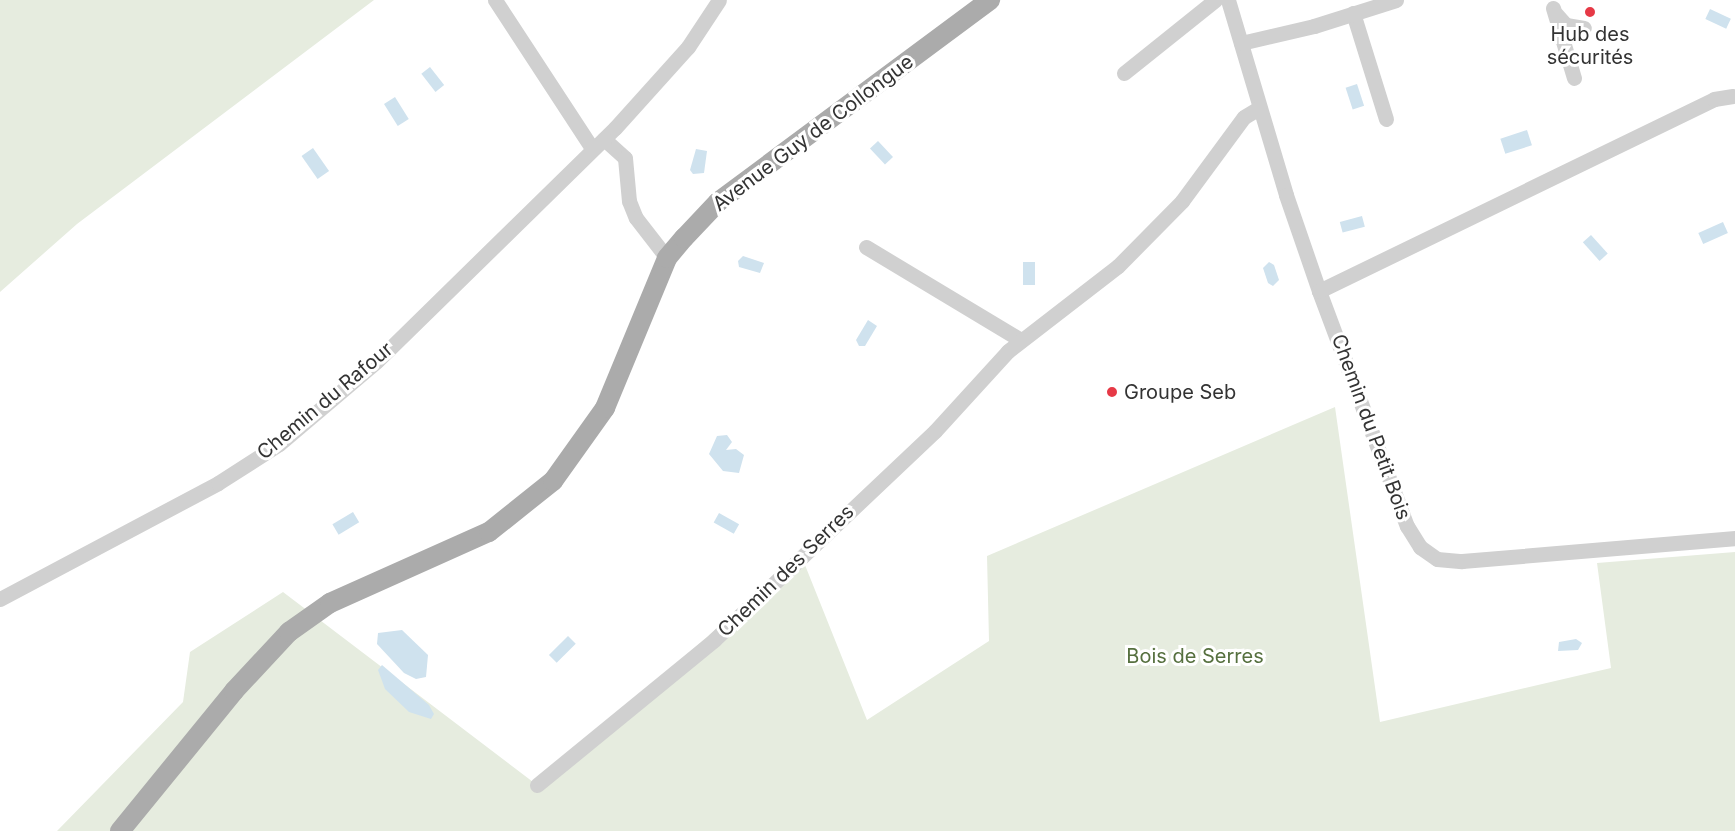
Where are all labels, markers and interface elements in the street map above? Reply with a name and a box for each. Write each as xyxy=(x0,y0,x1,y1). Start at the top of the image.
marker: Hub des sécurités xyxy=(1583,5,1597,19)
place label: Hub des sécurités xyxy=(1547,22,1633,69)
street label: Avenue Guy de Collongue xyxy=(708,50,918,216)
street label: Chemin du Petit Bois xyxy=(1326,331,1416,523)
street label: Chemin du Rafour xyxy=(252,337,398,465)
place label: Groupe Seb xyxy=(1124,380,1236,404)
marker: Groupe Seb xyxy=(1105,385,1119,399)
street label: Chemin des Serres xyxy=(713,500,859,642)
park label: Bois de Serres xyxy=(1126,644,1264,668)

